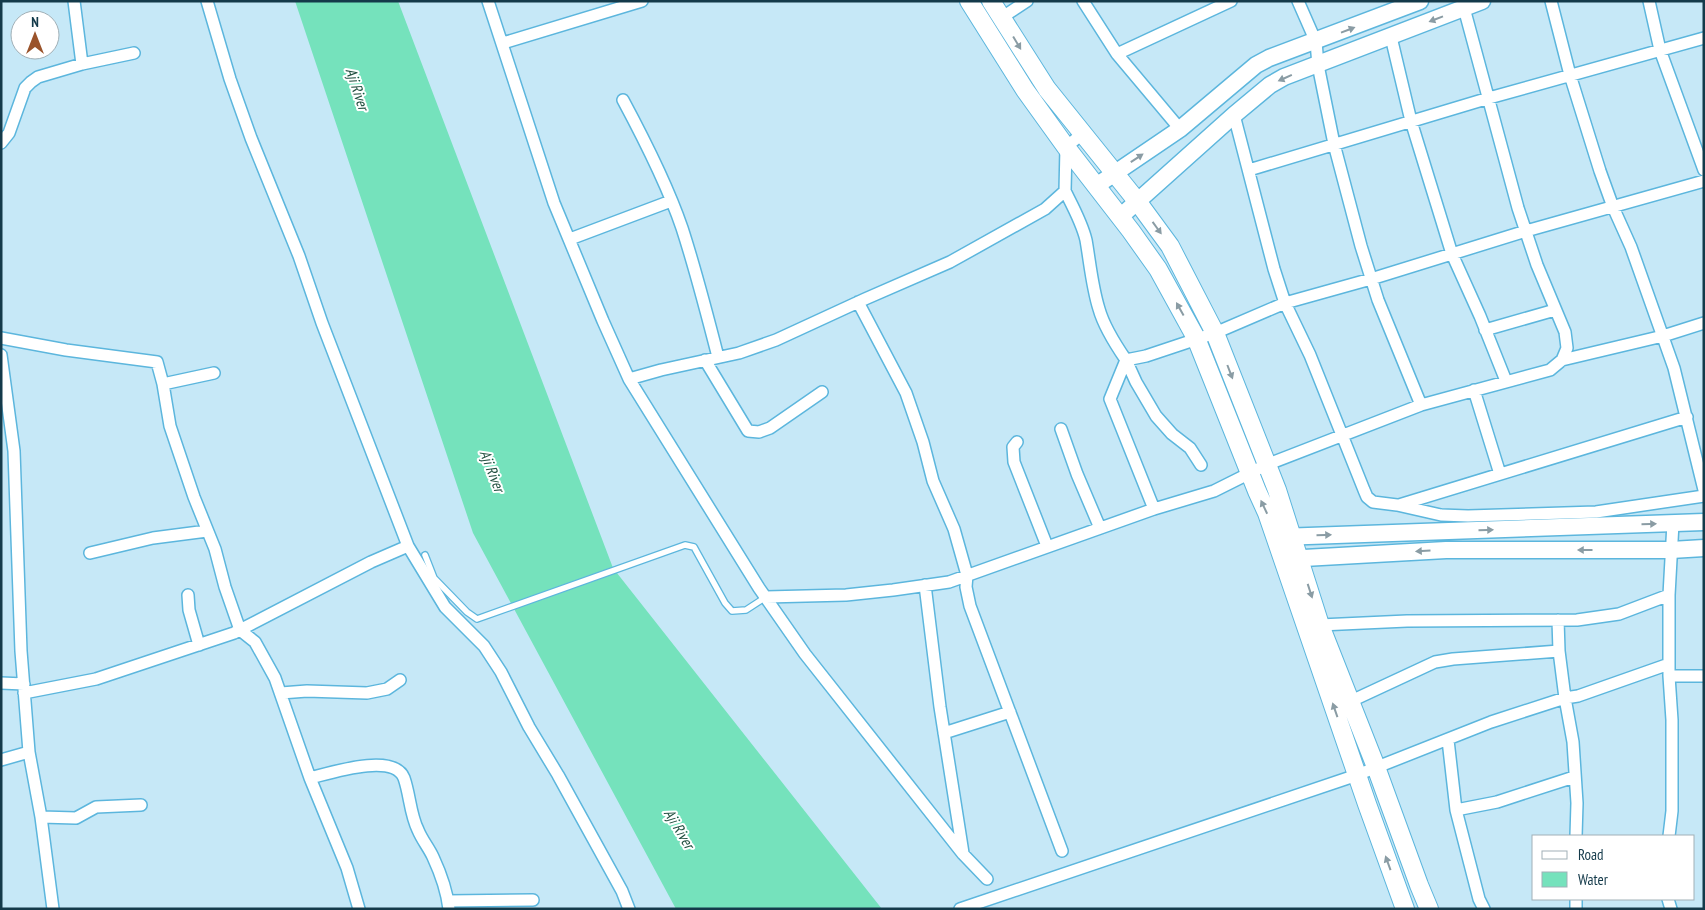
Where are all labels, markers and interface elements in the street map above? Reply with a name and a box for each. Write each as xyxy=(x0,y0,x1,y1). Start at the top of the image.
north arrow xyxy=(10,10,60,60)
text: N xyxy=(31,13,39,31)
one-way arrow xyxy=(1428,15,1443,23)
one-way arrow xyxy=(1340,26,1355,33)
one-way arrow xyxy=(1012,36,1021,49)
water label: Aji River xyxy=(342,65,374,114)
one-way arrow xyxy=(1278,74,1292,82)
one-way arrow xyxy=(1130,153,1143,163)
one-way arrow xyxy=(1152,221,1162,235)
one-way arrow xyxy=(1176,302,1184,316)
one-way arrow xyxy=(1227,365,1235,380)
water label: Aji River xyxy=(476,447,510,496)
one-way arrow xyxy=(1259,500,1267,514)
one-way arrow xyxy=(1641,520,1657,528)
one-way arrow xyxy=(1479,526,1495,534)
one-way arrow xyxy=(1316,531,1332,539)
one-way arrow xyxy=(1577,546,1593,554)
one-way arrow xyxy=(1414,547,1430,555)
one-way arrow xyxy=(1306,583,1314,598)
one-way arrow xyxy=(1330,702,1338,717)
water label: Aji River xyxy=(660,805,700,854)
legend xyxy=(1532,835,1695,900)
text: Road xyxy=(1578,845,1604,864)
one-way arrow xyxy=(1384,855,1392,870)
text: Water xyxy=(1578,870,1609,889)

